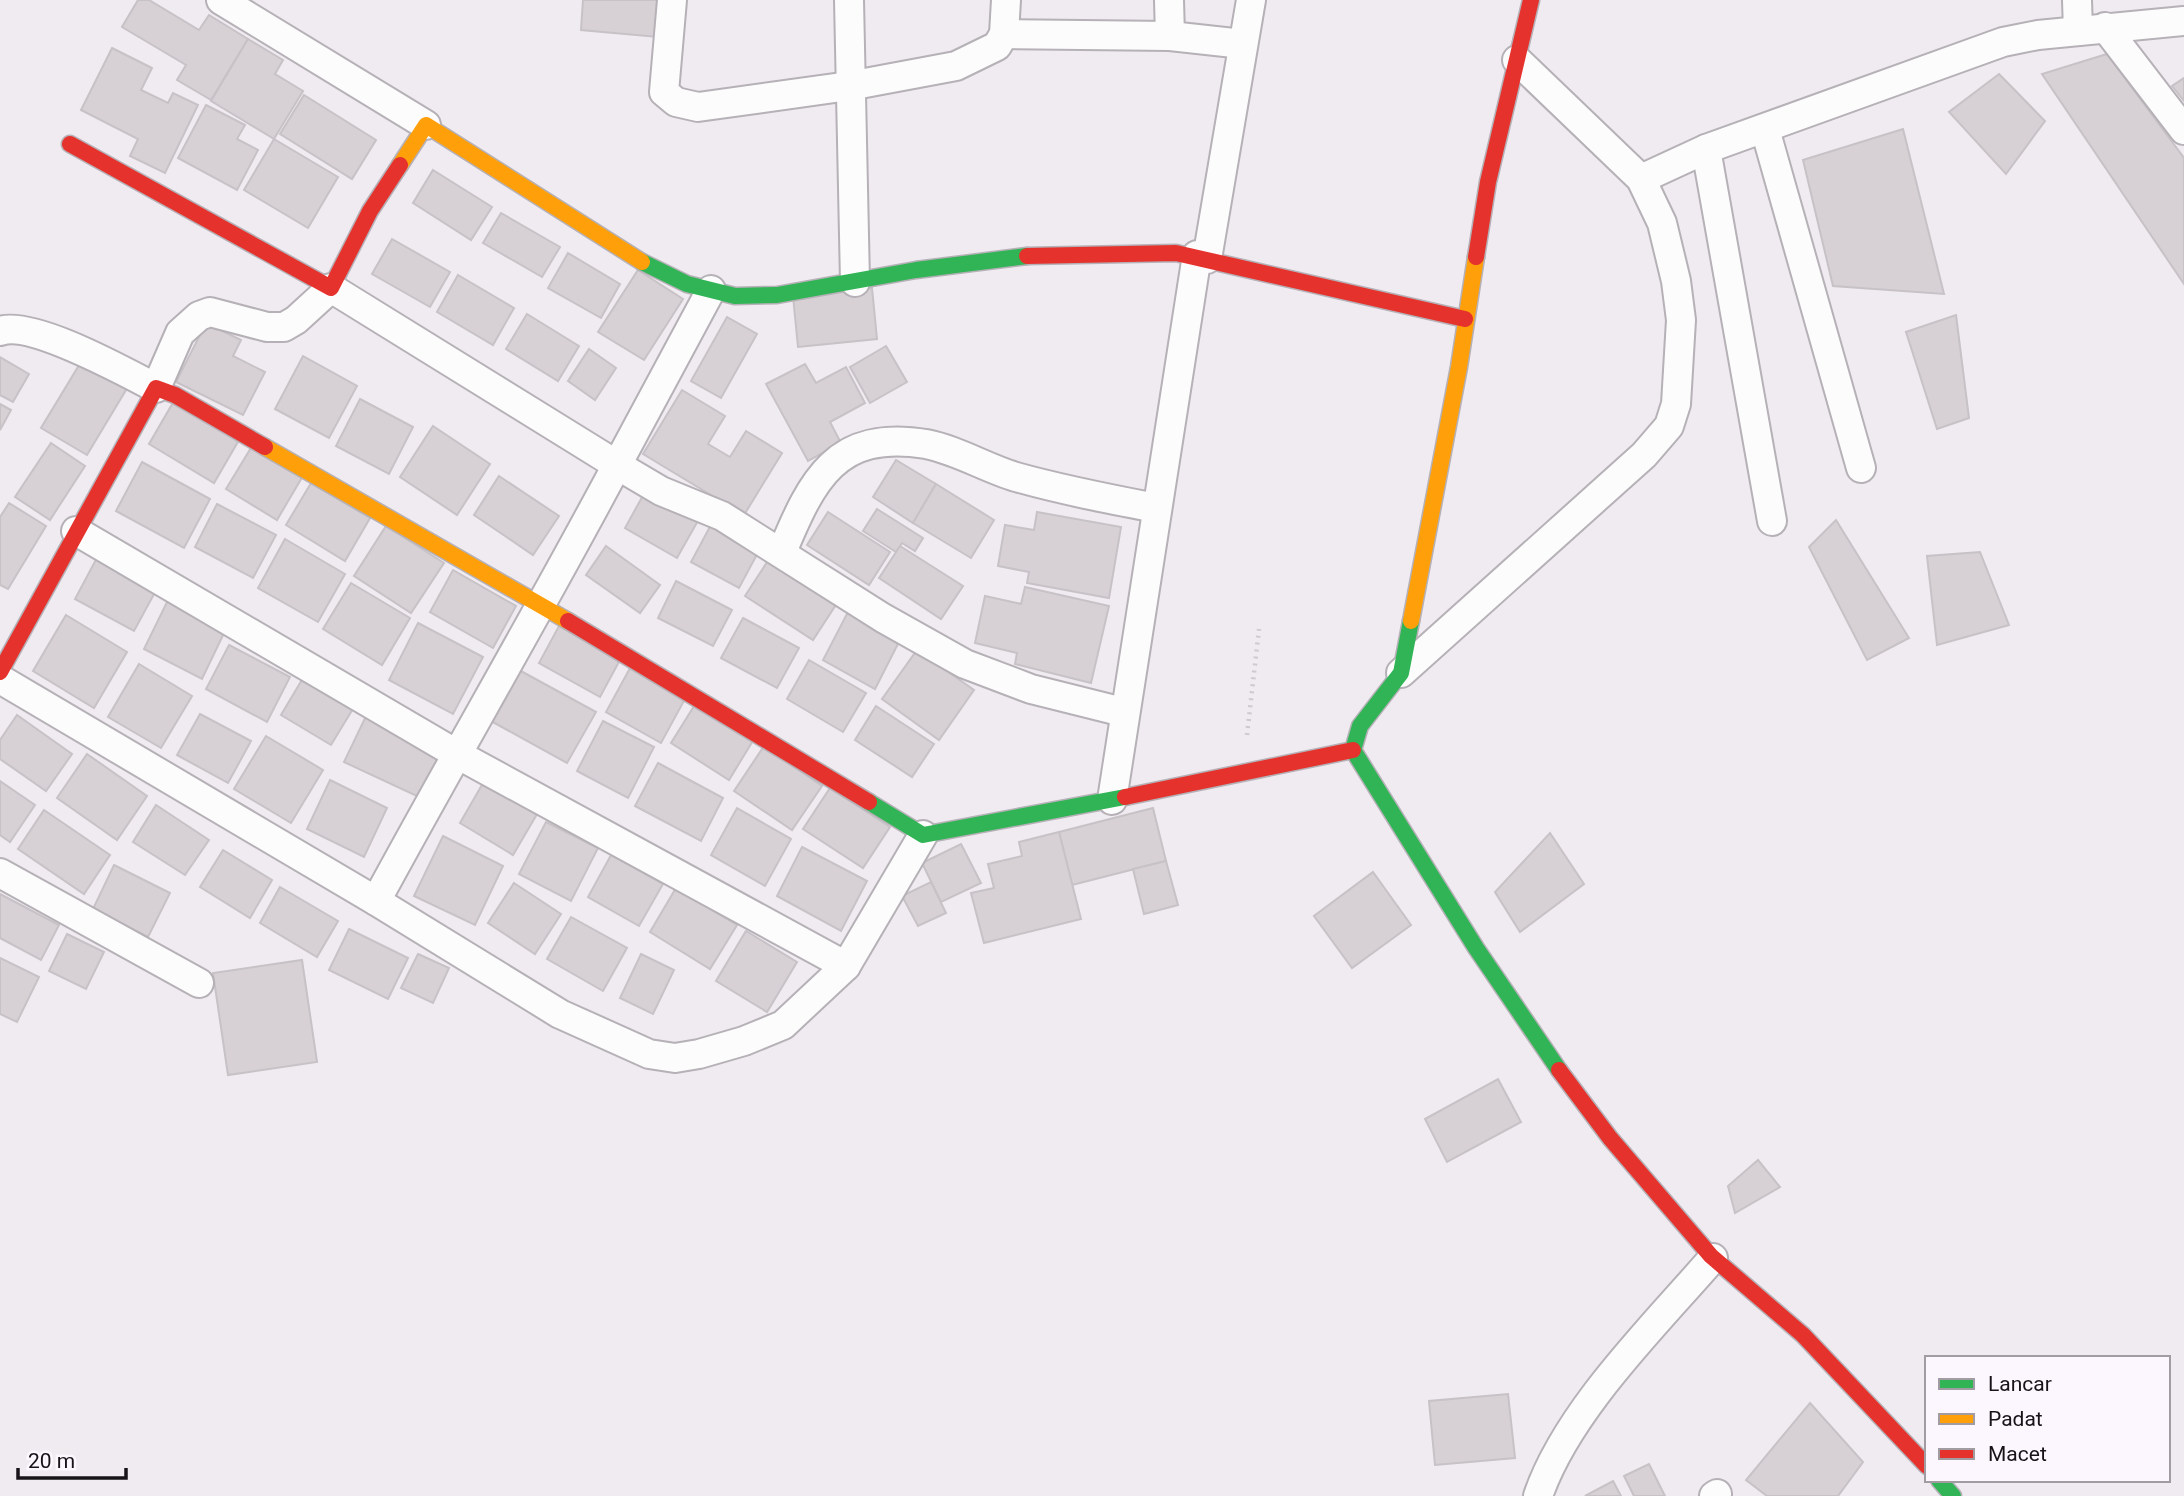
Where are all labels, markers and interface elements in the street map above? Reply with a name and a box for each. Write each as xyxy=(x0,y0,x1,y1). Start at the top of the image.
legend xyxy=(1925,1356,2170,1482)
text: Lancar xyxy=(1988,1372,2052,1396)
text: Padat xyxy=(1988,1407,2043,1431)
scale bar xyxy=(18,1436,126,1480)
text: Macet xyxy=(1988,1442,2047,1466)
text: 20 m xyxy=(28,1449,75,1473)

